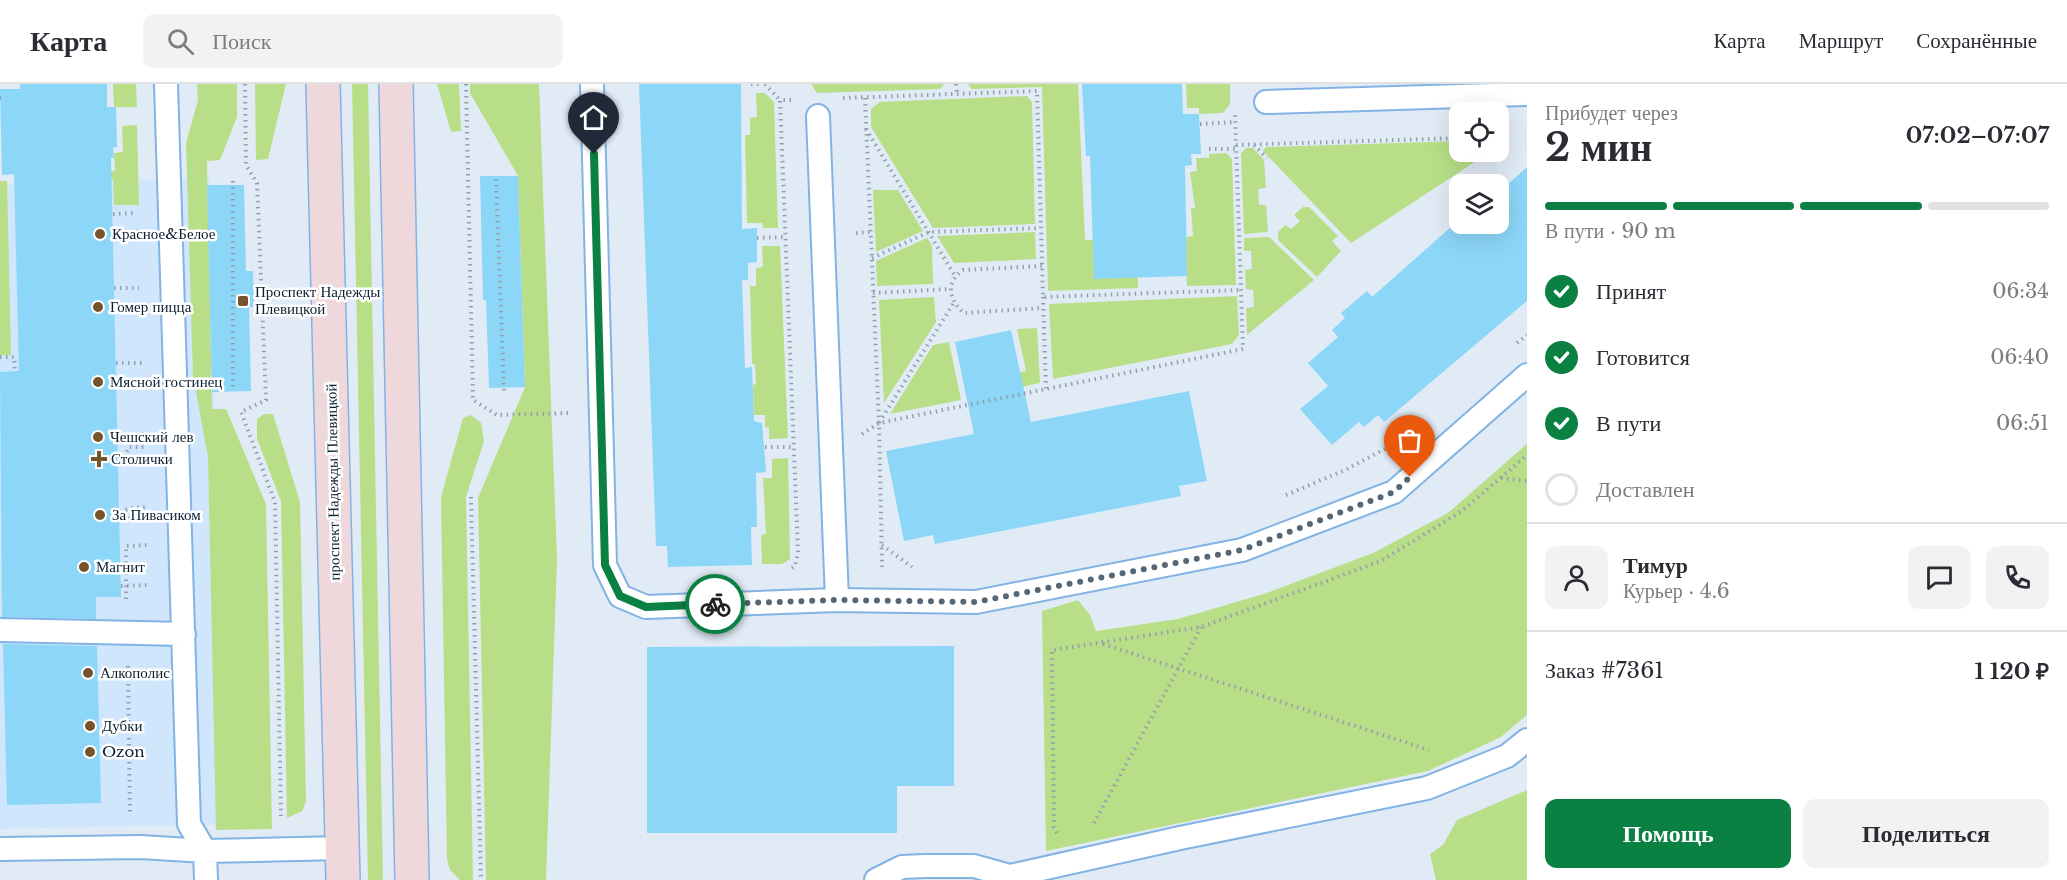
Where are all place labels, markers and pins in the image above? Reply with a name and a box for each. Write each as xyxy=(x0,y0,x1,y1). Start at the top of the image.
pin xyxy=(568,92,619,154)
place label: Красное&Белое xyxy=(112,224,216,243)
marker: Красное&Белое xyxy=(93,227,107,241)
place label: Проспект Надежды Плевицкой xyxy=(255,282,380,318)
marker: Проспект Надежды Плевицкой xyxy=(236,294,250,308)
place label: Гомер пицца xyxy=(110,297,192,316)
marker: Гомер пицца xyxy=(91,300,105,314)
place label: Мясной гостинец xyxy=(110,372,222,391)
marker: Мясной гостинец xyxy=(91,375,105,389)
pin xyxy=(1384,415,1435,477)
place label: Чешский лев xyxy=(110,427,194,446)
marker: Чешский лев xyxy=(91,430,105,444)
place label: Столички xyxy=(111,449,173,468)
marker: Столички xyxy=(92,452,106,466)
place label: За Пивасиком xyxy=(112,505,201,524)
marker: За Пивасиком xyxy=(93,508,107,522)
place label: Магнит xyxy=(96,557,145,576)
marker: Магнит xyxy=(77,560,91,574)
place label: Алкополис xyxy=(100,663,170,682)
marker: Алкополис xyxy=(81,666,95,680)
place label: Дубки xyxy=(102,716,142,735)
marker: Дубки xyxy=(83,719,97,733)
place label: Ozon xyxy=(102,742,145,761)
marker: Ozon xyxy=(83,745,97,759)

